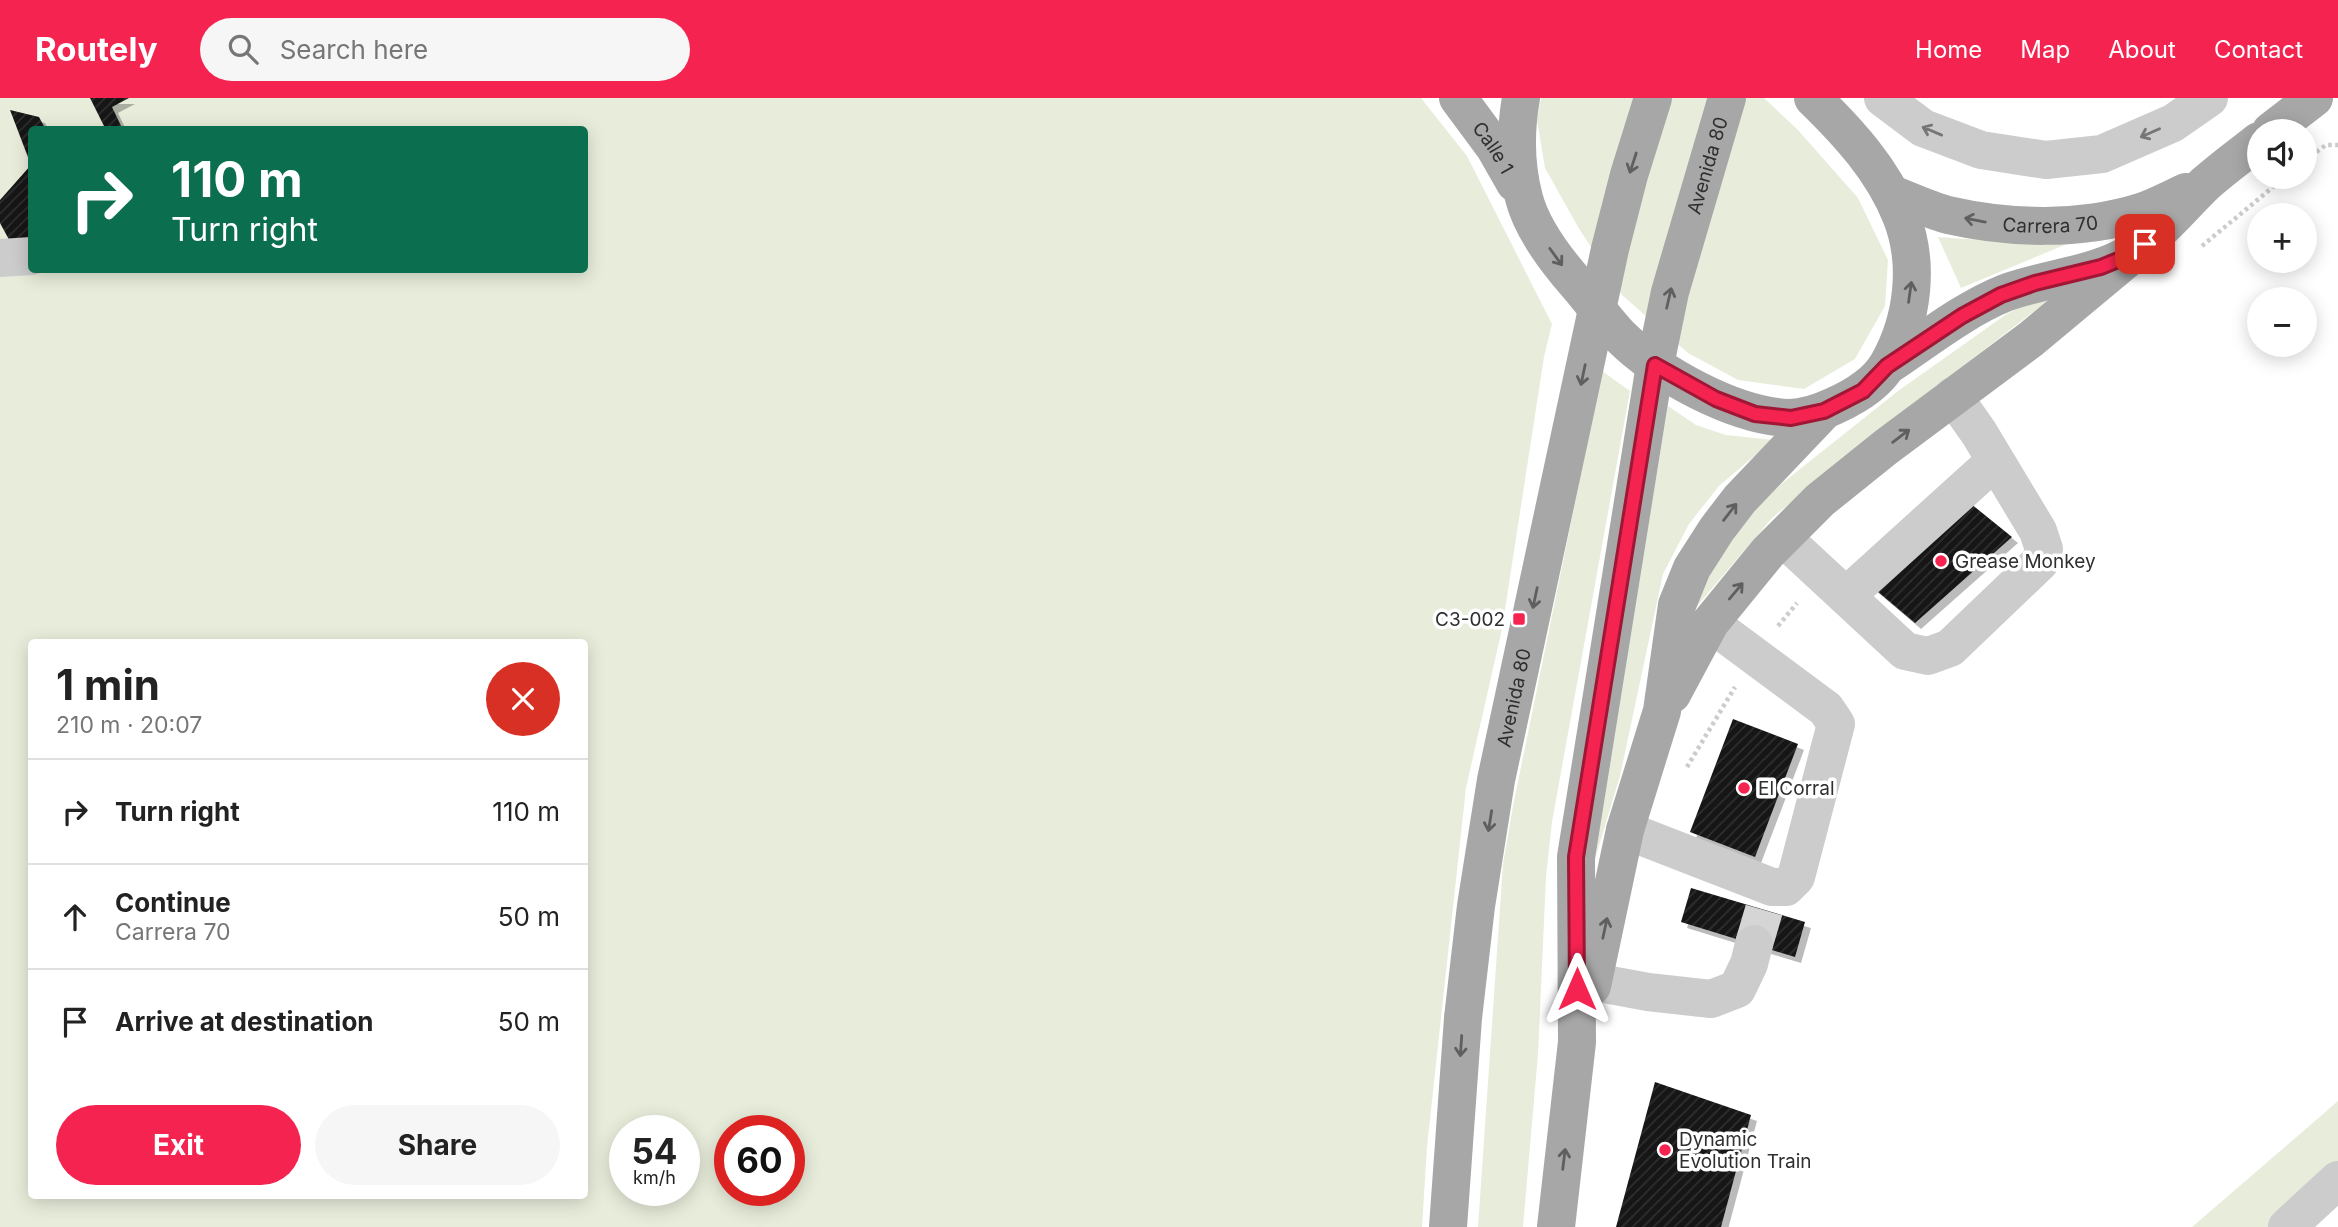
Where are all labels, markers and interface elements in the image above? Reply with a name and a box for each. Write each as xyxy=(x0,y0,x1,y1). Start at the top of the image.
search box xyxy=(200,18,690,81)
text: Routely xyxy=(35,29,158,69)
icon: search xyxy=(224,30,262,68)
text: Search here xyxy=(280,34,428,65)
text: Home xyxy=(1915,35,1982,64)
text: Map xyxy=(2020,35,2070,64)
text: About xyxy=(2108,35,2176,64)
text: Contact xyxy=(2214,35,2303,64)
street label: Avenida 80 xyxy=(1682,114,1732,217)
street label: Calle 1 xyxy=(1468,117,1519,178)
map controls xyxy=(2247,119,2317,357)
button: sound xyxy=(2247,119,2317,189)
one-way arrow xyxy=(1922,124,1943,137)
one-way arrow xyxy=(2140,127,2162,140)
text: 110 m xyxy=(171,150,303,209)
one-way arrow xyxy=(1625,152,1638,174)
icon: right xyxy=(56,154,147,245)
button: + xyxy=(2247,203,2317,273)
text: Turn right xyxy=(171,210,318,249)
street label: Carrera 70 xyxy=(2002,210,2099,237)
one-way arrow xyxy=(1964,212,1987,226)
pin xyxy=(2115,214,2175,274)
icon: arrive xyxy=(2126,225,2164,263)
one-way arrow xyxy=(1548,248,1563,267)
one-way arrow xyxy=(1904,281,1917,304)
one-way arrow xyxy=(1662,287,1676,310)
button: − xyxy=(2247,287,2317,357)
one-way arrow xyxy=(1575,363,1589,386)
one-way arrow xyxy=(1892,428,1910,443)
one-way arrow xyxy=(1723,504,1738,522)
place label: Grease Monkey xyxy=(1955,550,2096,573)
marker: Grease Monkey xyxy=(1933,553,1949,569)
one-way arrow xyxy=(1728,582,1743,600)
one-way arrow xyxy=(1528,586,1542,609)
place label: C3-002 xyxy=(1435,608,1505,631)
marker: C3-002 xyxy=(1511,611,1527,627)
street label: Avenida 80 xyxy=(1492,646,1535,749)
text: 1 min xyxy=(56,659,160,710)
button: close xyxy=(486,662,560,736)
text: 210 m · 20:07 xyxy=(56,711,202,739)
place label: El Corral xyxy=(1758,777,1835,800)
marker: El Corral xyxy=(1736,780,1752,796)
icon: right xyxy=(56,793,94,831)
text: Turn right xyxy=(115,796,240,827)
text: 110 m xyxy=(492,796,560,827)
one-way arrow xyxy=(1483,809,1496,831)
text: Continue xyxy=(115,887,231,918)
icon: ahead xyxy=(56,898,94,936)
text: 50 m xyxy=(498,901,560,932)
one-way arrow xyxy=(1598,917,1612,940)
text: Carrera 70 xyxy=(115,918,231,946)
position arrow xyxy=(1540,952,1614,1026)
icon: arrive xyxy=(56,1003,94,1041)
text: Arrive at destination xyxy=(115,1006,374,1037)
text: 50 m xyxy=(498,1006,560,1037)
one-way arrow xyxy=(1454,1034,1467,1057)
button: Exit xyxy=(56,1105,301,1185)
button: Share xyxy=(315,1105,560,1185)
speed limit sign: 60 xyxy=(714,1115,805,1206)
place label: Dynamic Evolution Train xyxy=(1679,1128,1812,1173)
text: 54 xyxy=(631,1130,678,1172)
marker: Dynamic Evolution Train xyxy=(1657,1142,1673,1158)
one-way arrow xyxy=(1557,1148,1570,1171)
text: km/h xyxy=(633,1167,676,1188)

